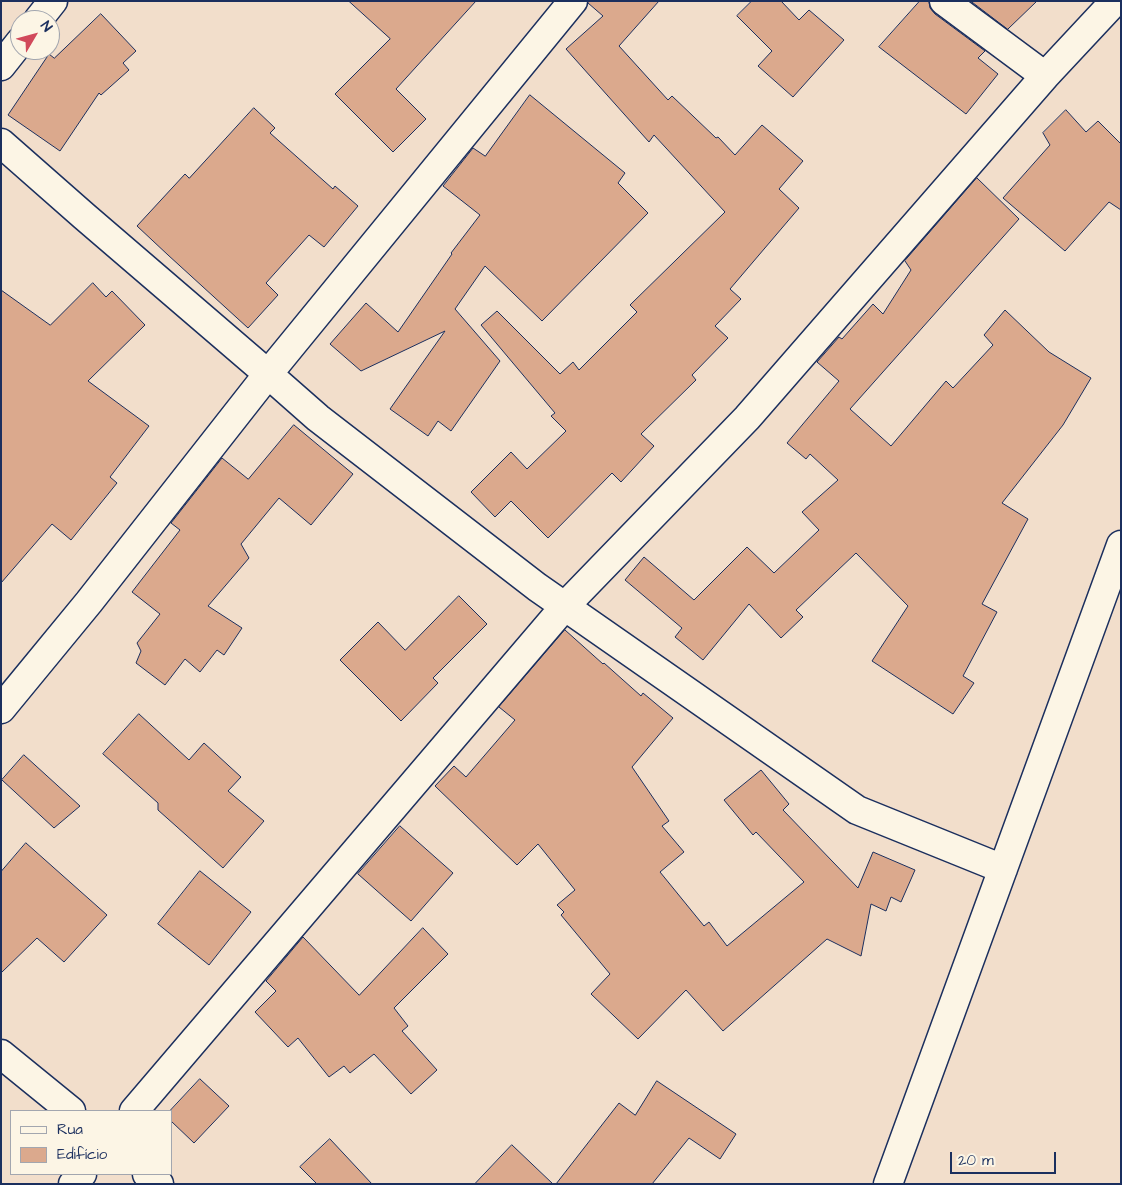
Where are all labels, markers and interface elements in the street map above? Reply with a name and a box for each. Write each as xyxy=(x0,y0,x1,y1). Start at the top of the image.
north arrow xyxy=(10,10,60,60)
text: N xyxy=(36,17,57,36)
legend xyxy=(10,1110,172,1175)
text: Rua xyxy=(57,1119,83,1140)
scale bar xyxy=(952,1142,1058,1174)
text: Edifício xyxy=(57,1144,107,1165)
text: 20 m xyxy=(958,1150,994,1171)

